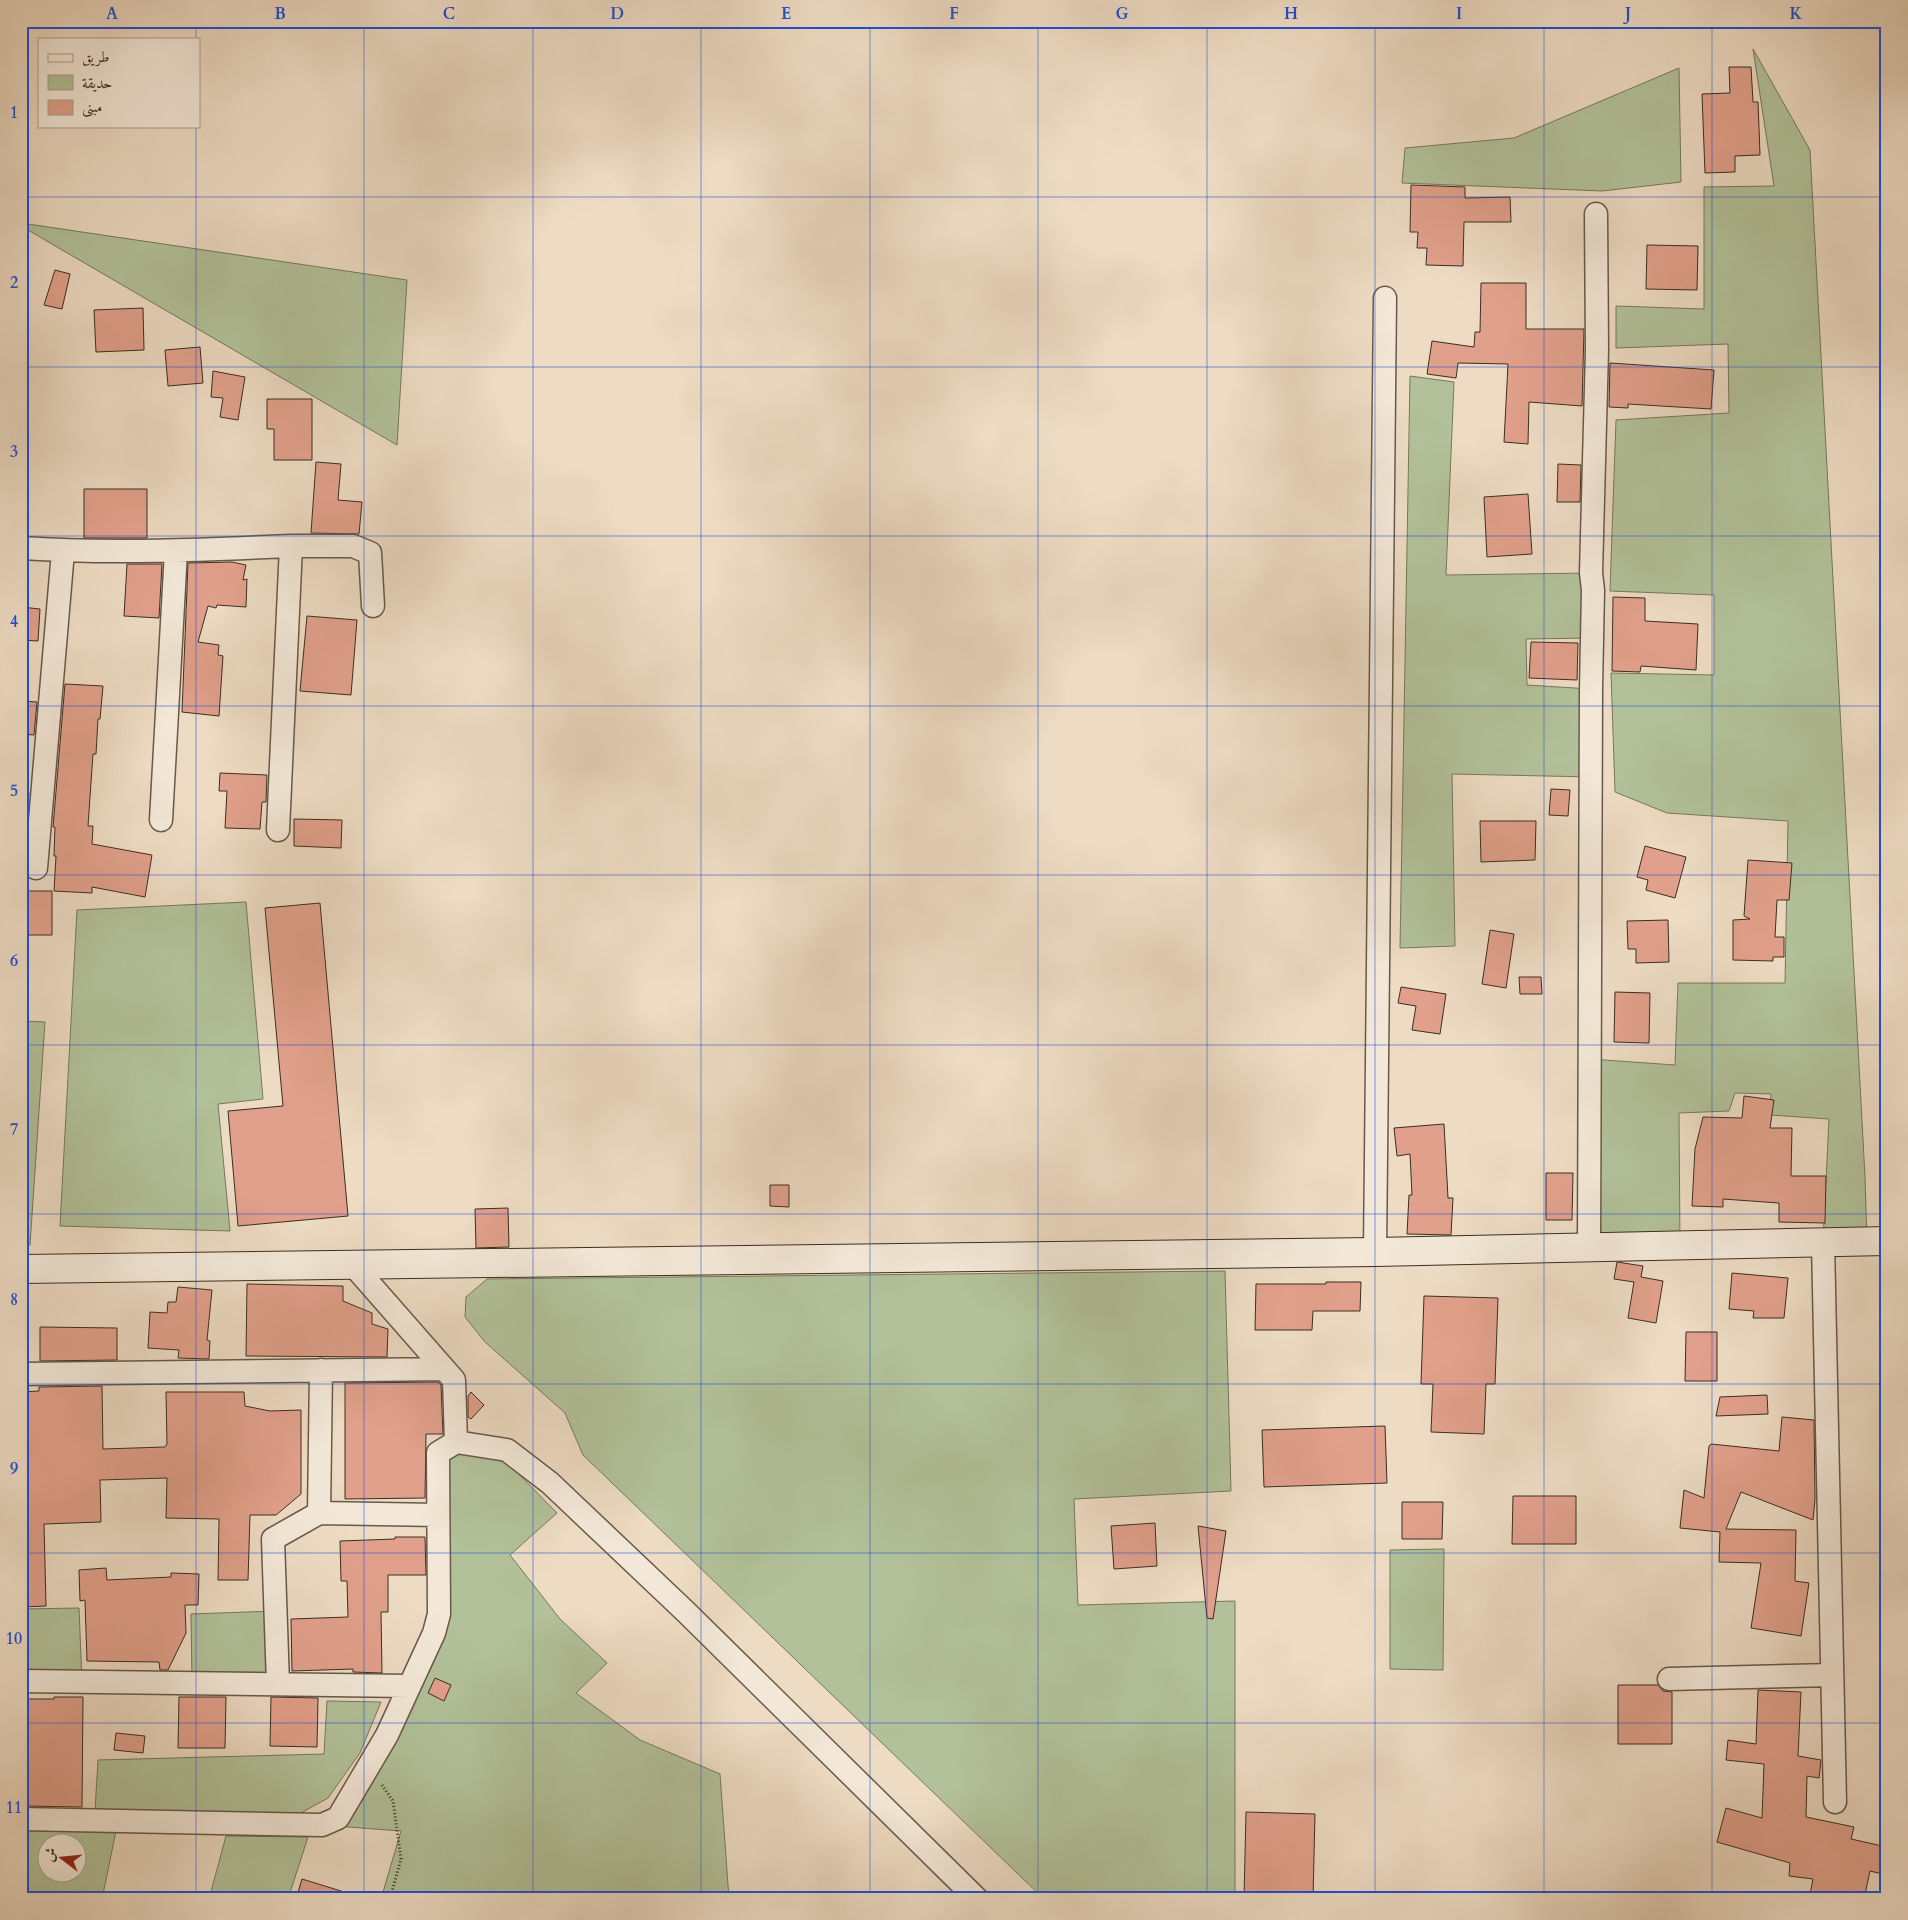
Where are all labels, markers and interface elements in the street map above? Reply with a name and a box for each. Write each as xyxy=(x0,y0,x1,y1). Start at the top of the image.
text: A xyxy=(106,3,118,25)
text: B xyxy=(274,3,286,25)
text: C xyxy=(443,3,455,25)
text: D xyxy=(610,3,624,25)
text: E xyxy=(781,3,791,25)
text: F xyxy=(949,3,959,25)
text: G xyxy=(1115,3,1129,25)
text: H xyxy=(1284,3,1298,25)
text: I xyxy=(1456,3,1462,25)
text: J xyxy=(1623,3,1631,25)
text: K xyxy=(1790,3,1803,25)
legend xyxy=(38,38,200,128)
text: طريق xyxy=(82,47,109,67)
text: حديقة xyxy=(82,73,112,93)
text: مبنى xyxy=(82,97,102,118)
text: 1 xyxy=(10,102,18,124)
text: 2 xyxy=(10,272,18,294)
text: 3 xyxy=(10,441,18,463)
text: 4 xyxy=(10,611,18,633)
text: 5 xyxy=(10,780,18,802)
text: 6 xyxy=(10,950,18,972)
text: 7 xyxy=(10,1119,18,1141)
text: 8 xyxy=(10,1289,18,1311)
text: 9 xyxy=(10,1458,18,1480)
text: 10 xyxy=(6,1628,22,1650)
text: 11 xyxy=(6,1797,22,1819)
north arrow xyxy=(38,1832,88,1882)
text: ش xyxy=(39,1845,61,1864)

